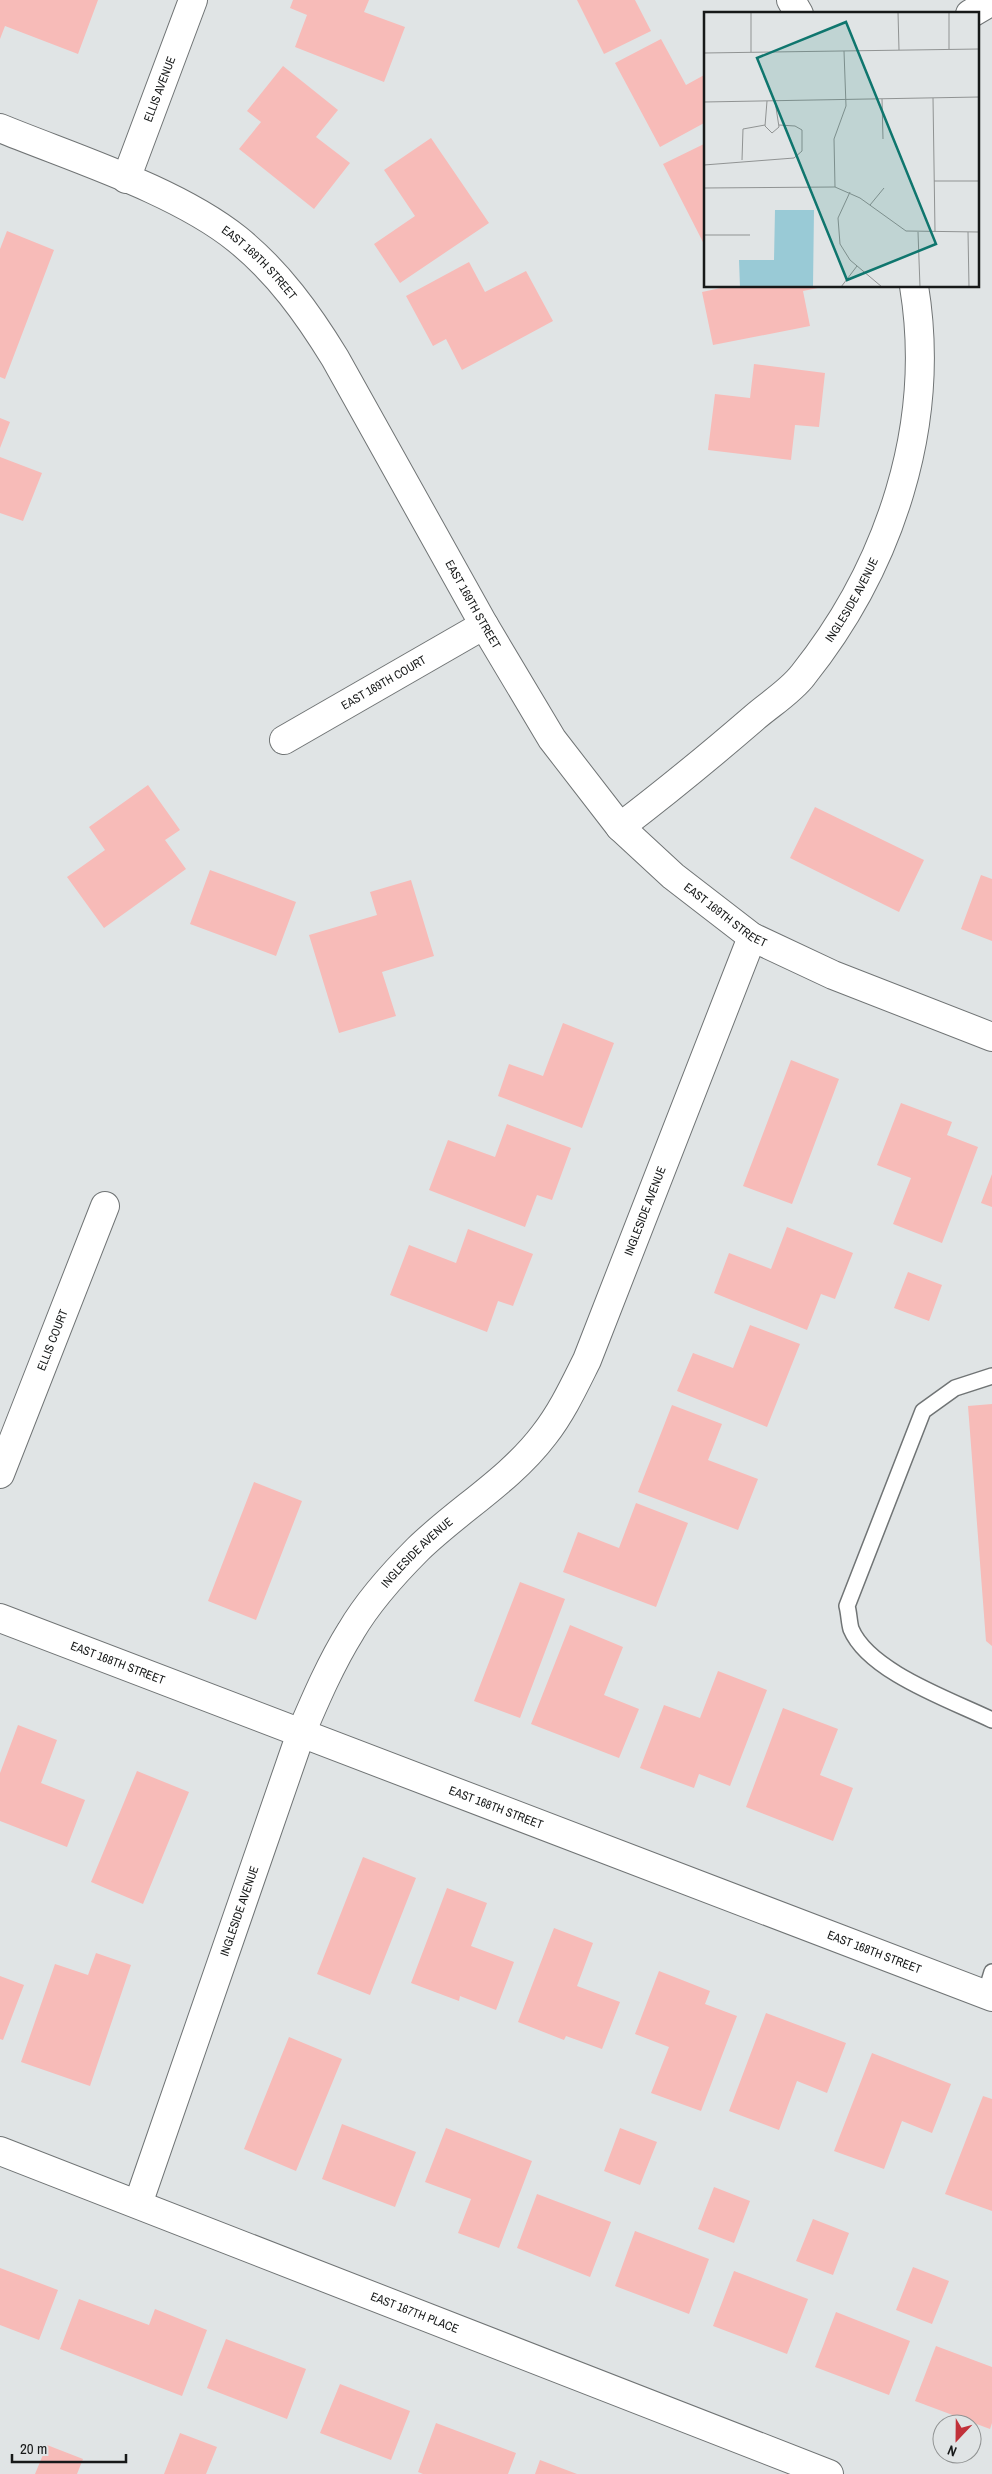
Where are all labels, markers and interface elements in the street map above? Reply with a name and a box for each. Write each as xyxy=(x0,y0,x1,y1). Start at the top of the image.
inset map xyxy=(704,12,980,288)
street label: ELLIS AVENUE xyxy=(140,54,179,124)
street label: EAST 169TH STREET xyxy=(218,222,300,303)
street label: INGLESIDE AVENUE xyxy=(822,555,882,645)
street label: EAST 169TH STREET xyxy=(441,557,504,652)
street label: EAST 169TH COURT xyxy=(338,652,429,713)
street label: EAST 169TH STREET xyxy=(681,879,769,951)
street label: INGLESIDE AVENUE xyxy=(620,1164,670,1258)
street label: ELLIS COURT xyxy=(33,1307,72,1373)
street label: INGLESIDE AVENUE xyxy=(378,1514,456,1591)
street label: EAST 168TH STREET xyxy=(68,1638,167,1688)
street label: EAST 168TH STREET xyxy=(447,1782,545,1833)
street label: INGLESIDE AVENUE xyxy=(216,1864,262,1958)
street label: EAST 168TH STREET xyxy=(825,1927,924,1977)
street label: EAST 167TH PLACE xyxy=(368,2288,461,2337)
north arrow xyxy=(932,2414,982,2464)
scale bar xyxy=(12,2432,126,2464)
text: 20 m xyxy=(20,2438,47,2459)
text: N xyxy=(945,2441,959,2461)

